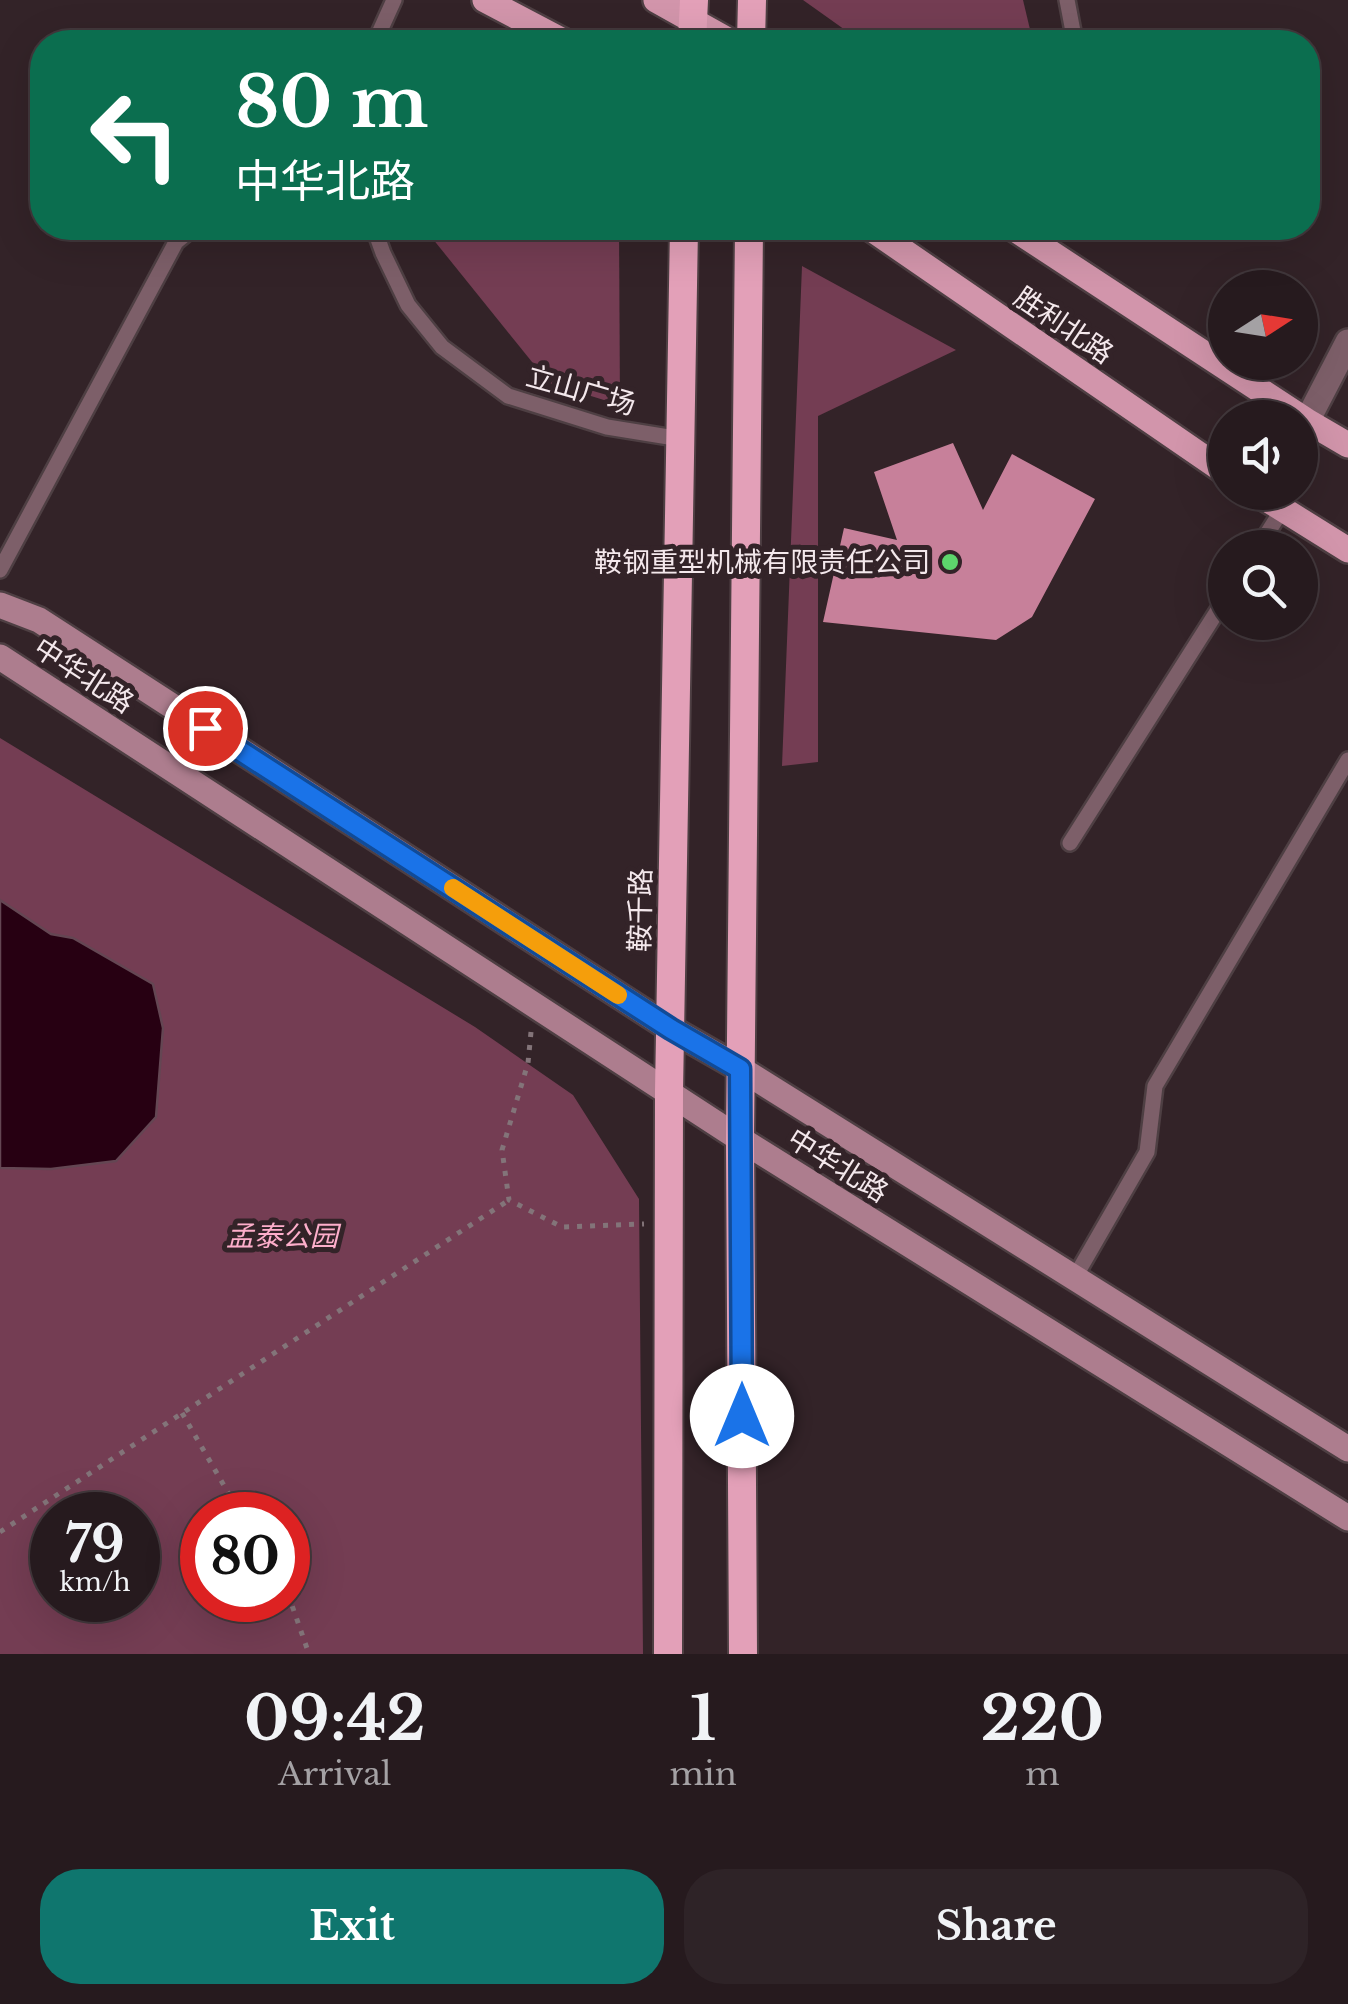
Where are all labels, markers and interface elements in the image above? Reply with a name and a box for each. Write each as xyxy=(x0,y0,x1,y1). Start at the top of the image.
text: 80 m xyxy=(235,59,428,146)
icon: left xyxy=(70,70,200,200)
text: 中华北路 xyxy=(235,153,415,209)
north arrow xyxy=(1208,270,1318,380)
map controls xyxy=(1208,270,1318,640)
street label: 胜利北路 xyxy=(1008,280,1120,371)
street label: 立山广场 xyxy=(522,358,640,423)
button: sound xyxy=(1208,400,1318,510)
button: search xyxy=(1208,530,1318,640)
place label: 鞍钢重型机械有限责任公司 xyxy=(594,545,930,580)
marker: 鞍钢重型机械有限责任公司 xyxy=(939,551,961,573)
street label: 中华北路 xyxy=(27,630,140,721)
pin xyxy=(163,686,248,771)
icon: arrive xyxy=(178,701,233,756)
street label: 鞍千路 xyxy=(622,868,659,952)
street label: 中华北路 xyxy=(781,1121,895,1210)
park label: 孟泰公园 xyxy=(226,1219,342,1254)
position arrow xyxy=(690,1364,794,1468)
speed limit sign: 80 xyxy=(180,1492,310,1622)
text: 79 xyxy=(65,1513,125,1576)
text: km/h xyxy=(60,1567,130,1598)
text: 09:42 xyxy=(244,1682,426,1756)
text: 1 xyxy=(690,1682,716,1756)
text: 220 xyxy=(981,1682,1104,1756)
text: Arrival xyxy=(278,1754,391,1794)
text: min xyxy=(669,1754,737,1794)
text: m xyxy=(1025,1754,1060,1794)
button: Exit xyxy=(40,1869,664,1984)
button: Share xyxy=(684,1869,1308,1984)

